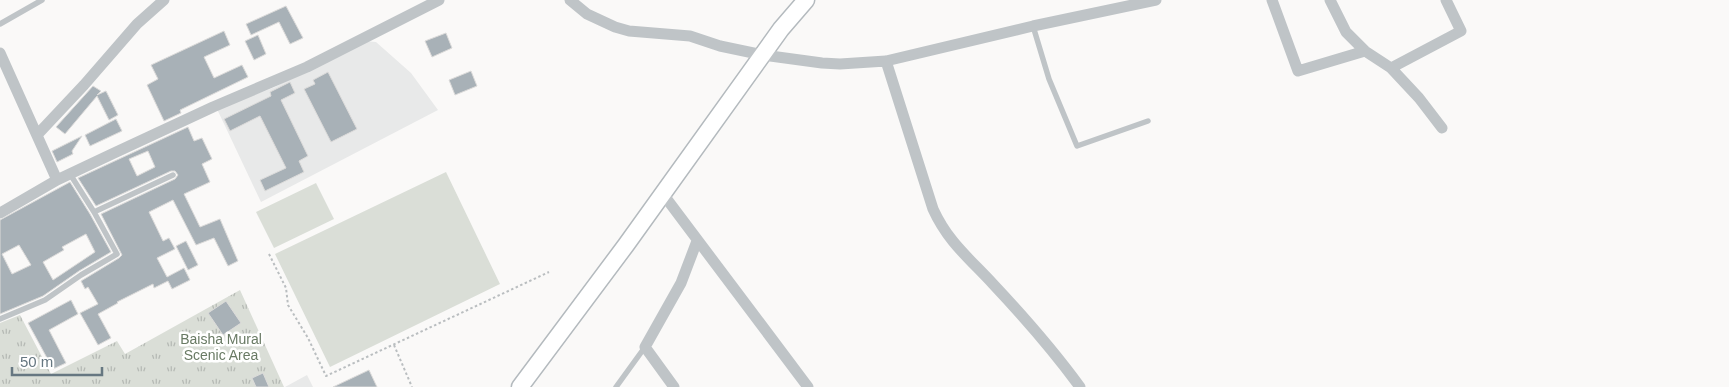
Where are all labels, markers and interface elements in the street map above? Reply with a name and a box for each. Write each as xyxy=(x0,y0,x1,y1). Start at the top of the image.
park label: Baisha Mural Scenic Area xyxy=(180,331,262,363)
scale bar xyxy=(12,344,102,376)
text: 50 m xyxy=(20,353,53,370)

